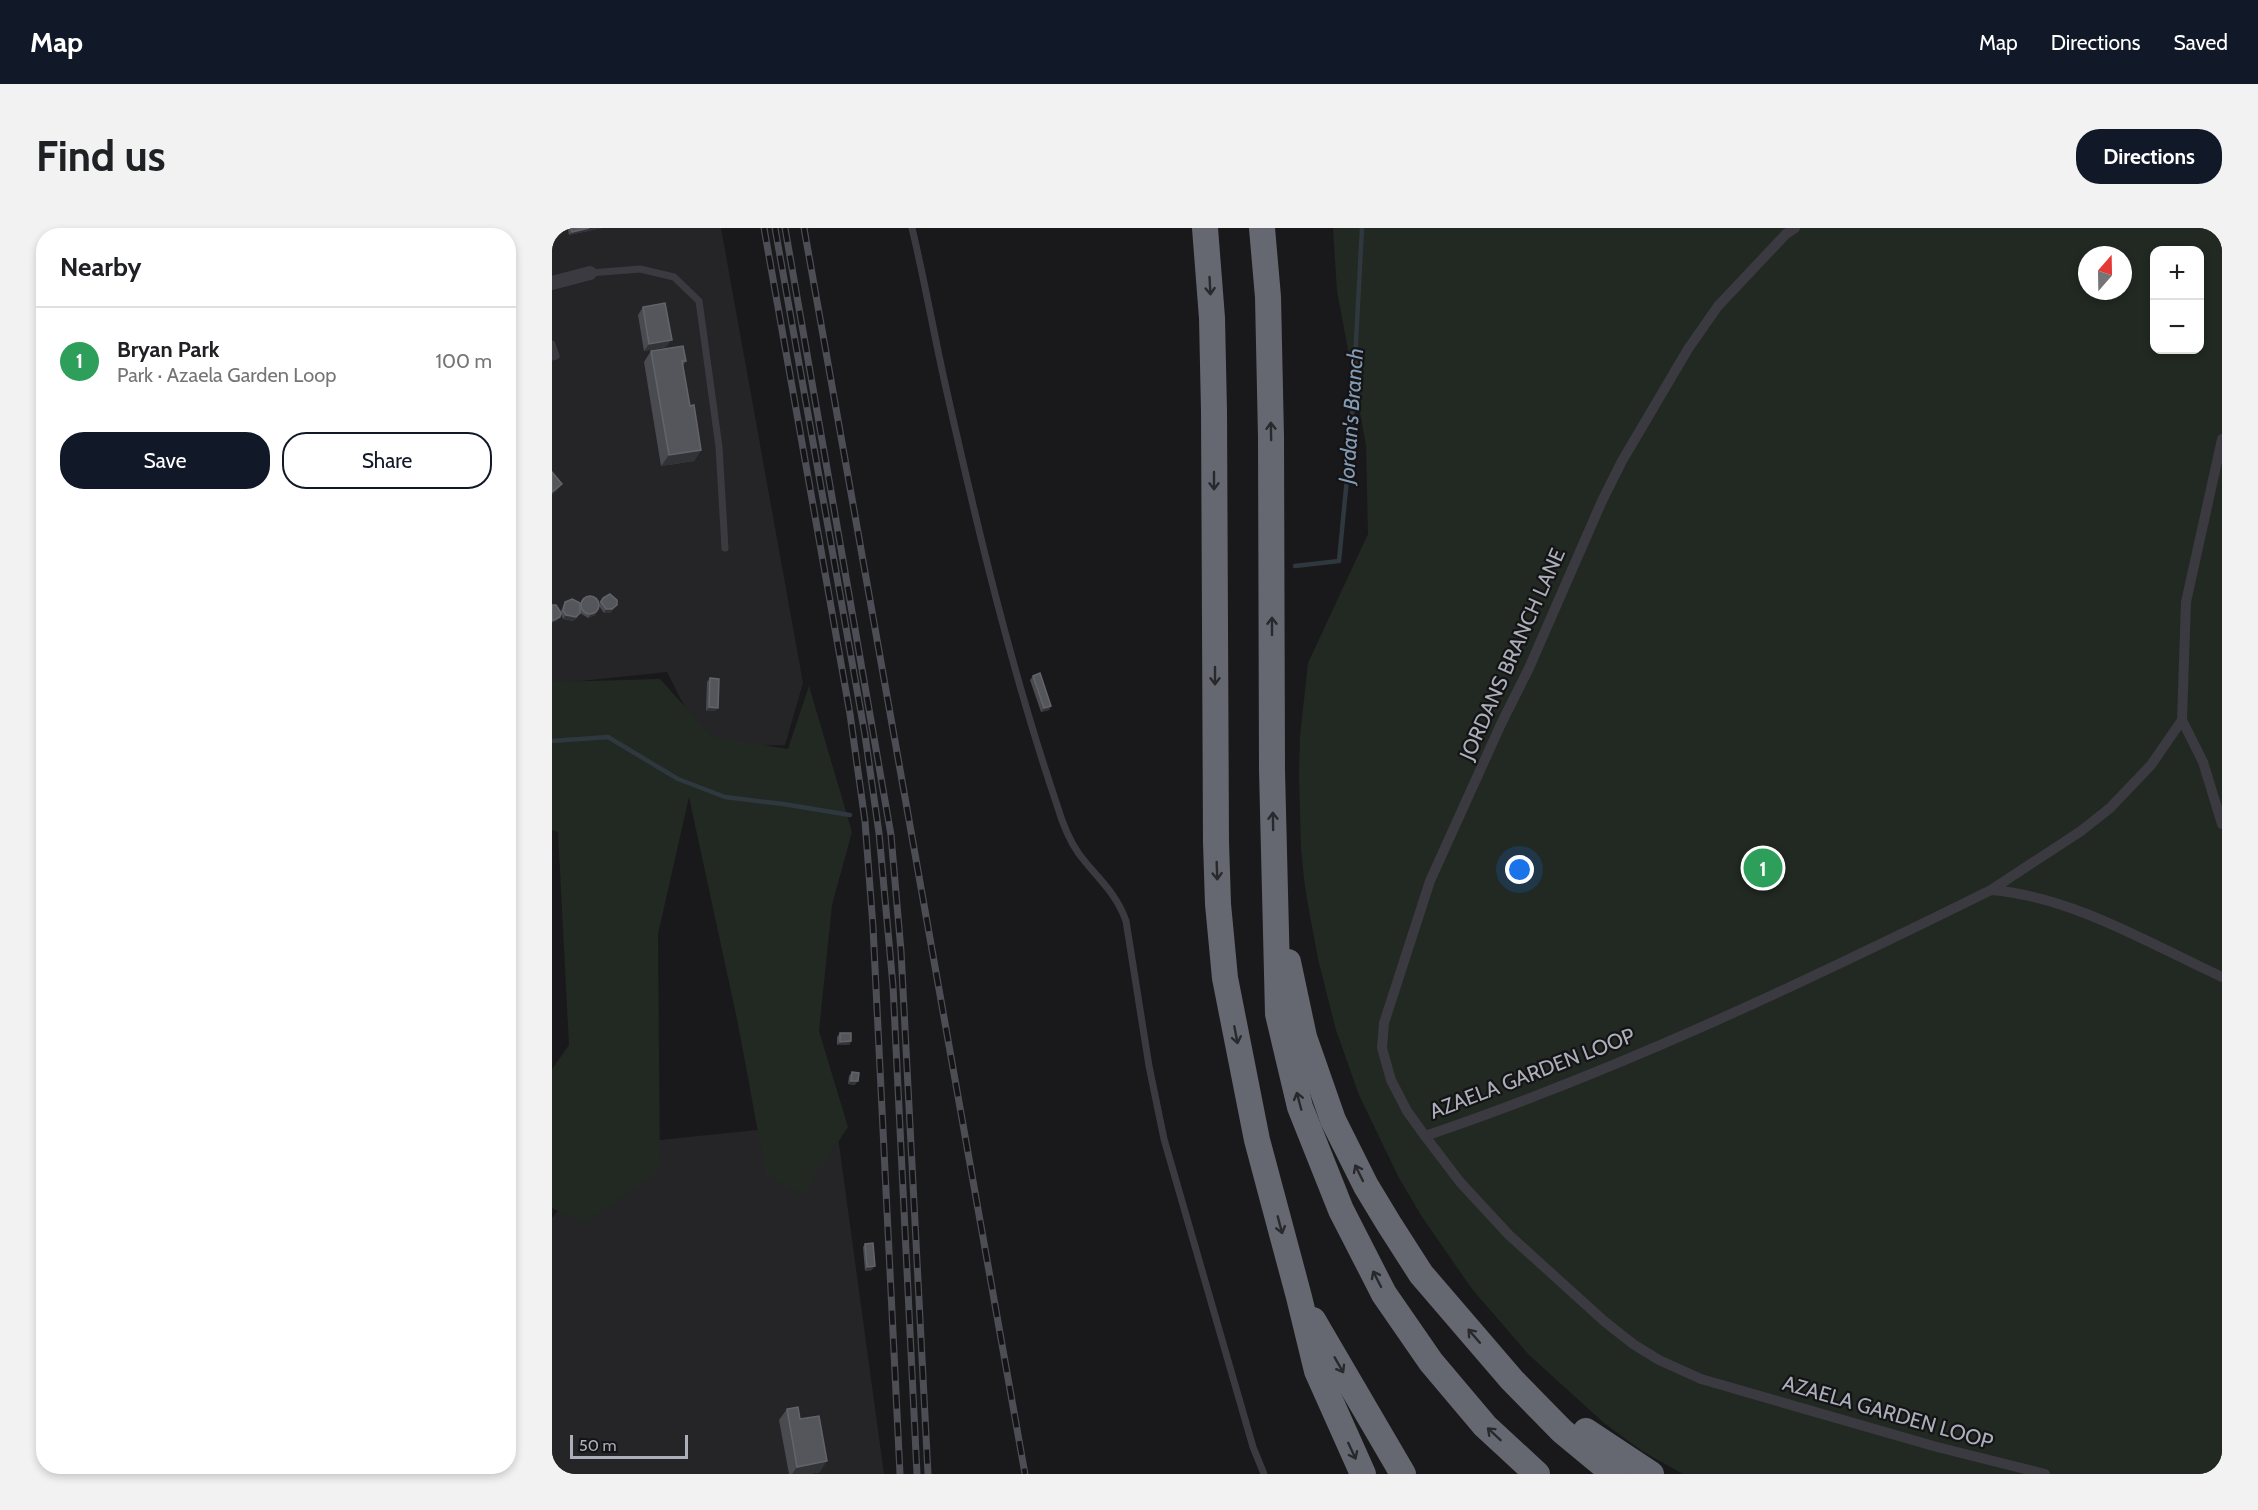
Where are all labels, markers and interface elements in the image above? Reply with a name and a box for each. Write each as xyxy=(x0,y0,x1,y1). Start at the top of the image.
text: Map xyxy=(30,25,83,59)
text: Map xyxy=(1979,30,2018,55)
text: Directions xyxy=(2051,30,2140,55)
text: Saved xyxy=(2173,30,2228,55)
button: Directions xyxy=(2076,129,2222,184)
text: Find us xyxy=(36,130,165,182)
north arrow xyxy=(2078,246,2132,300)
map controls xyxy=(2150,246,2204,354)
button: + xyxy=(2150,246,2204,300)
text: Nearby xyxy=(60,251,141,283)
one-way arrow xyxy=(1205,276,1216,296)
button: − xyxy=(2150,300,2204,354)
text: Bryan Park xyxy=(117,336,219,363)
water label: Jordan's Branch xyxy=(1333,347,1369,487)
text: 1 xyxy=(76,349,83,373)
text: 100 m xyxy=(436,349,492,373)
text: Park · Azaela Garden Loop xyxy=(117,363,336,387)
one-way arrow xyxy=(1265,421,1277,441)
button: Save xyxy=(60,432,270,489)
button: Share xyxy=(282,432,492,489)
one-way arrow xyxy=(1209,471,1220,491)
street label: JORDANS BRANCH LANE xyxy=(1454,544,1570,765)
one-way arrow xyxy=(1266,616,1278,636)
one-way arrow xyxy=(1209,666,1221,686)
one-way arrow xyxy=(1267,811,1279,831)
pin: 1 xyxy=(1744,846,1782,890)
your location xyxy=(1505,855,1534,884)
one-way arrow xyxy=(1211,861,1223,881)
street label: AZAELA GARDEN LOOP xyxy=(1426,1022,1638,1124)
one-way arrow xyxy=(1231,1025,1242,1044)
one-way arrow xyxy=(1293,1092,1304,1111)
one-way arrow xyxy=(1353,1164,1365,1182)
one-way arrow xyxy=(1275,1215,1286,1234)
one-way arrow xyxy=(1370,1271,1382,1289)
one-way arrow xyxy=(1467,1329,1481,1344)
one-way arrow xyxy=(1334,1356,1346,1373)
street label: AZAELA GARDEN LOOP xyxy=(1780,1370,1996,1454)
one-way arrow xyxy=(1487,1427,1502,1441)
scale bar xyxy=(570,1432,688,1460)
text: 50 m xyxy=(579,1436,616,1455)
one-way arrow xyxy=(1346,1441,1358,1459)

